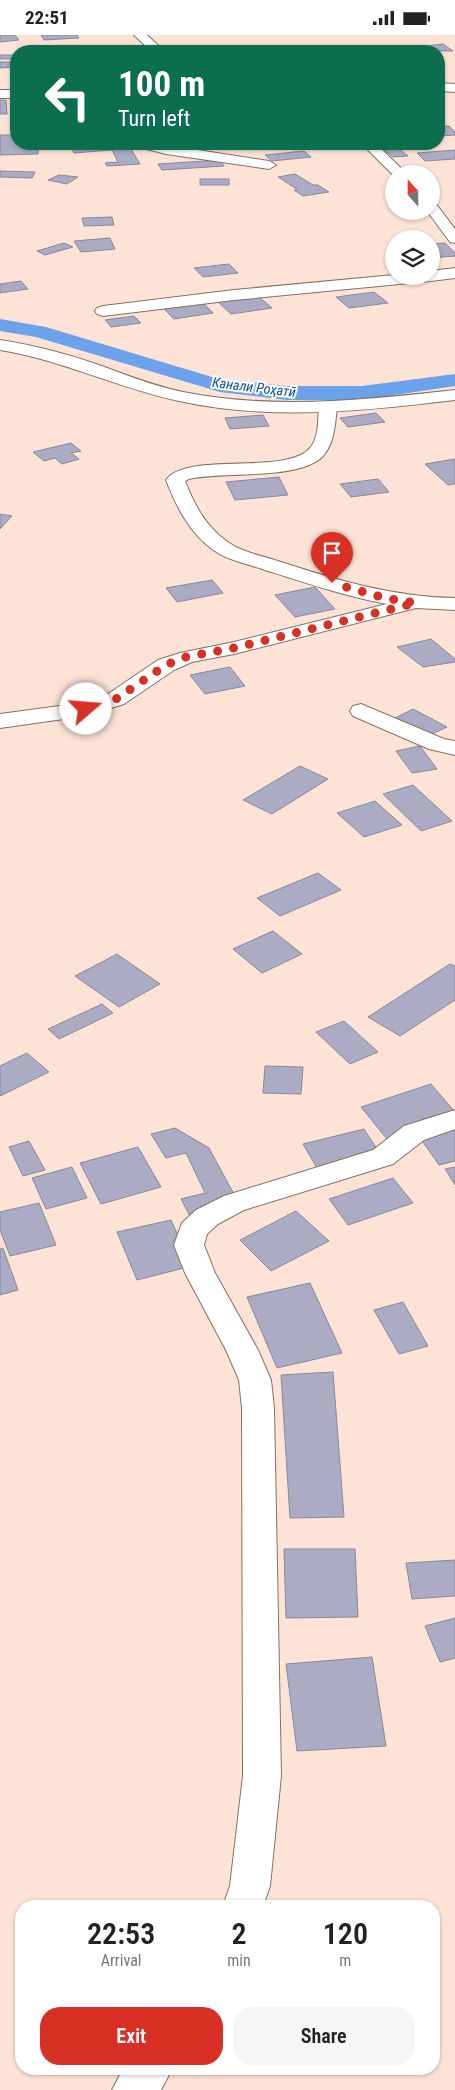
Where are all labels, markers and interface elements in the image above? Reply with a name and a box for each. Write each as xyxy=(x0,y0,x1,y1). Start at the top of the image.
text: 22:51 xyxy=(25,6,69,29)
text: 100 m xyxy=(118,64,205,105)
icon: left xyxy=(35,65,100,130)
text: Turn left xyxy=(118,106,190,131)
north arrow xyxy=(385,165,440,220)
map controls xyxy=(385,165,440,285)
button: layers xyxy=(385,230,440,285)
water label: Канали Роҳатӣ xyxy=(211,374,297,400)
pin xyxy=(311,532,353,583)
icon: arrive xyxy=(318,539,346,567)
position arrow xyxy=(59,682,111,734)
text: 22:53 xyxy=(87,1916,155,1951)
text: 2 xyxy=(231,1916,247,1951)
text: 120 xyxy=(323,1916,368,1951)
text: Arrival xyxy=(101,1951,141,1970)
text: min xyxy=(227,1951,251,1970)
text: m xyxy=(339,1951,351,1970)
button: Exit xyxy=(40,2007,223,2065)
button: Share xyxy=(233,2007,415,2065)

